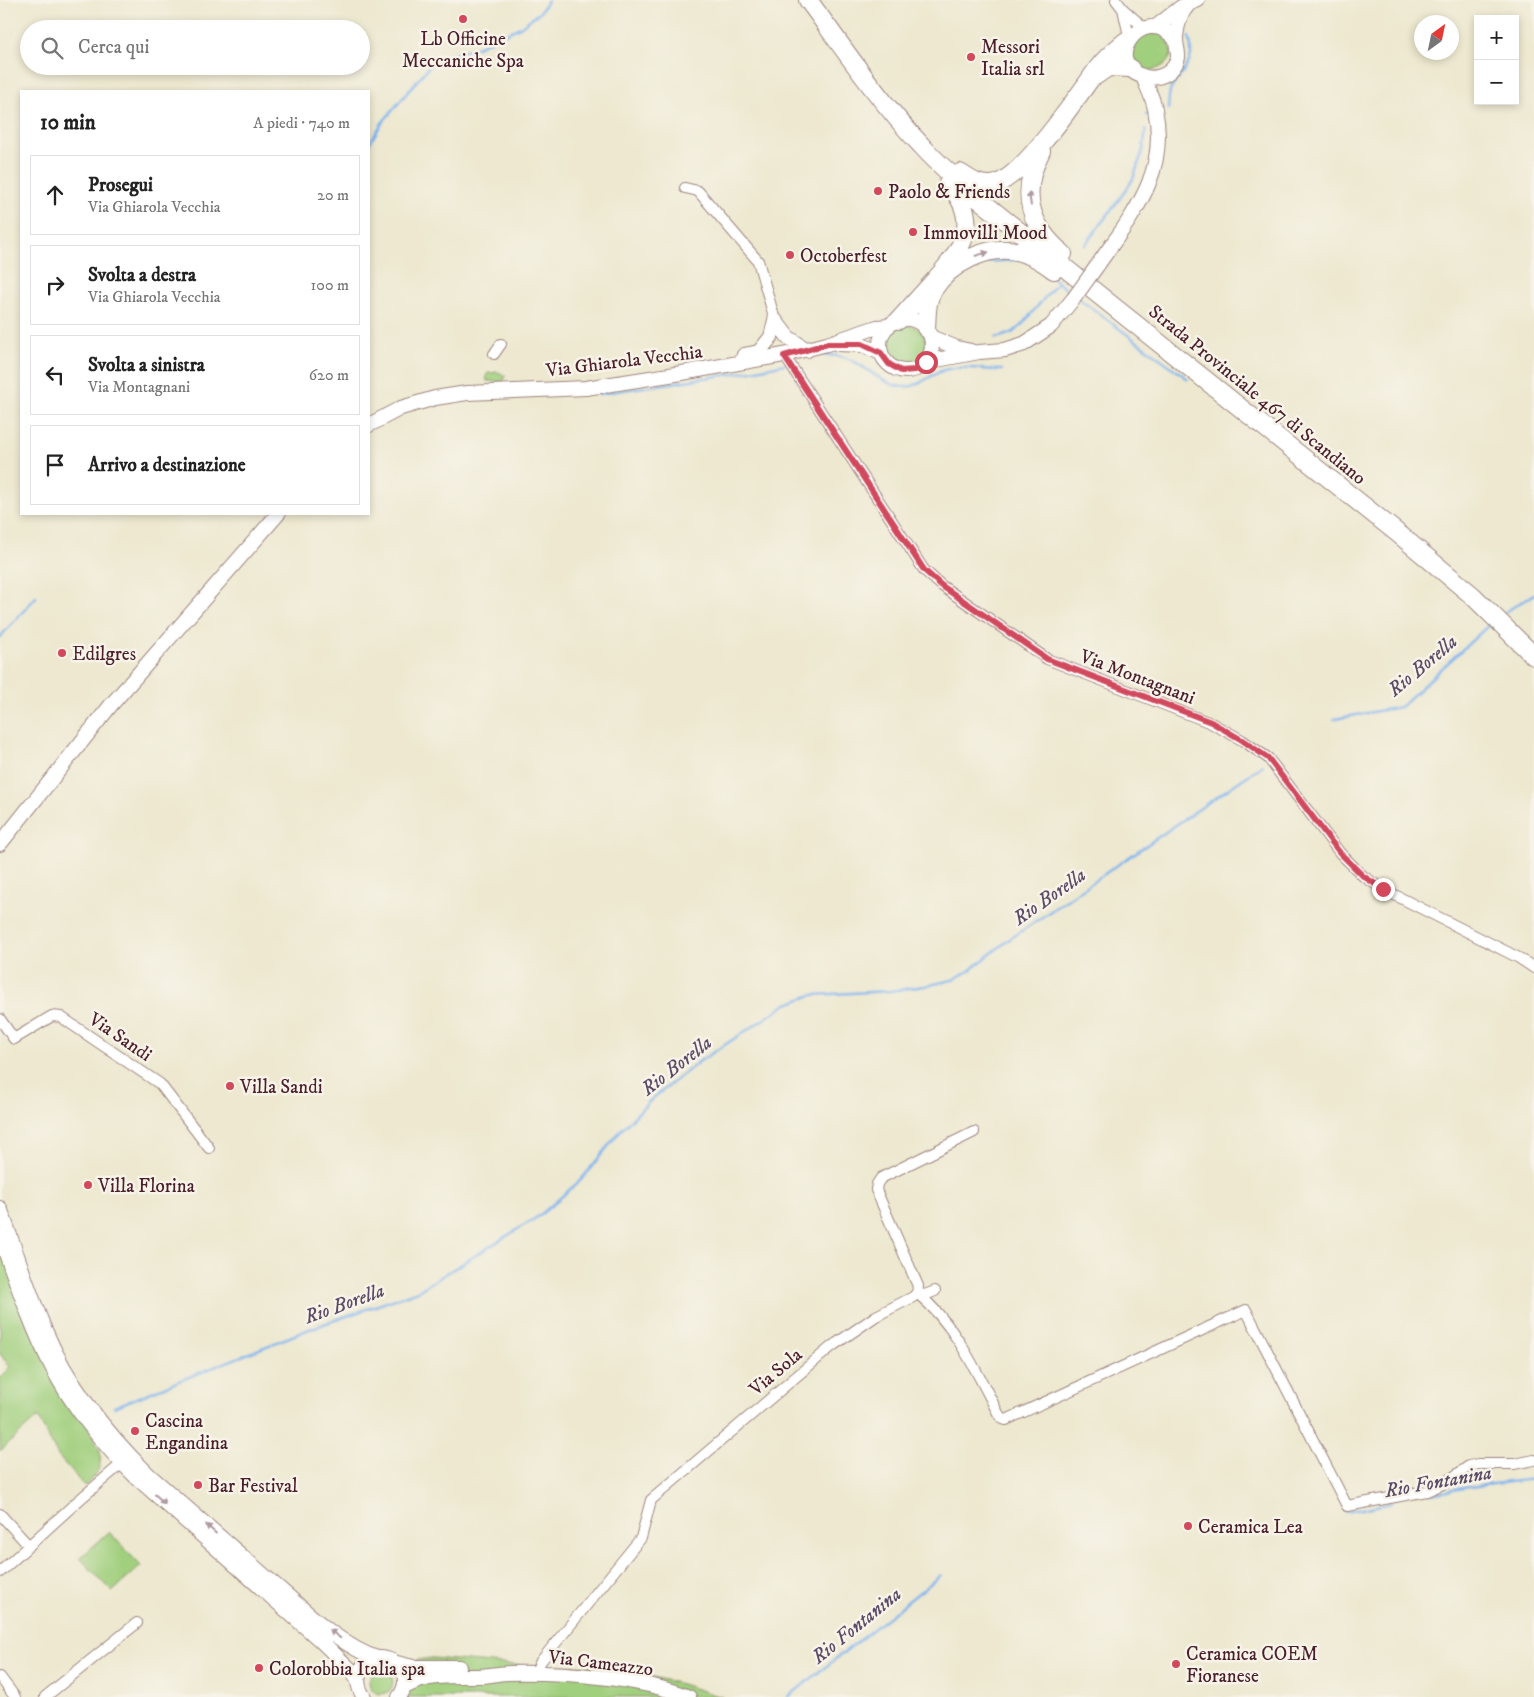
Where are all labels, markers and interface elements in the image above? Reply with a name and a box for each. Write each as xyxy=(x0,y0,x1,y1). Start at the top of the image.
marker: Lb Officine Meccaniche Spa xyxy=(457,13,469,25)
north arrow xyxy=(1414,15,1459,60)
map controls xyxy=(1474,15,1519,105)
button: + xyxy=(1474,15,1519,60)
search box xyxy=(20,20,370,75)
place label: Lb Officine Meccaniche Spa xyxy=(402,28,524,73)
icon: search xyxy=(38,34,66,62)
text: Cerca qui xyxy=(78,36,149,59)
place label: Messori Italia srl xyxy=(981,36,1045,81)
marker: Messori Italia srl xyxy=(965,51,977,63)
button: − xyxy=(1474,60,1519,105)
text: 10 min xyxy=(40,110,96,136)
text: A piedi · 740 m xyxy=(253,113,350,133)
text: Prosegui xyxy=(88,174,153,197)
icon: ahead xyxy=(41,181,69,209)
place label: Paolo & Friends xyxy=(888,181,1010,204)
text: 20 m xyxy=(317,185,349,205)
marker: Paolo & Friends xyxy=(872,185,884,197)
one-way arrow xyxy=(1026,191,1034,207)
text: Via Ghiarola Vecchia xyxy=(88,197,221,217)
place label: Immovilli Mood xyxy=(923,222,1048,245)
marker: Immovilli Mood xyxy=(907,226,919,238)
place label: Octoberfest xyxy=(800,245,887,268)
marker: Octoberfest xyxy=(784,249,796,261)
one-way arrow xyxy=(974,250,989,258)
text: Svolta a destra xyxy=(88,264,196,287)
icon: right xyxy=(41,271,69,299)
text: 100 m xyxy=(311,275,349,295)
text: Via Ghiarola Vecchia xyxy=(88,287,221,307)
street label: Strada Provinciale 467 di Scandiano xyxy=(1144,300,1370,490)
street label: Via Ghiarola Vecchia xyxy=(544,340,704,383)
route start xyxy=(915,351,938,374)
text: Svolta a sinistra xyxy=(88,354,205,377)
icon: left xyxy=(41,361,69,389)
text: 620 m xyxy=(309,365,349,385)
text: Via Montagnani xyxy=(88,377,190,397)
icon: arrive xyxy=(41,451,69,479)
text: Arrivo a destinazione xyxy=(88,454,246,477)
water label: Rio Borella xyxy=(1382,630,1463,703)
place label: Edilgres xyxy=(72,643,136,666)
street label: Via Montagnani xyxy=(1076,645,1198,710)
marker: Edilgres xyxy=(56,647,68,659)
water label: Rio Borella xyxy=(1008,863,1091,932)
route end xyxy=(1372,878,1395,901)
street label: Via Sandi xyxy=(83,1007,156,1067)
water label: Rio Borella xyxy=(636,1031,717,1102)
place label: Villa Sandi xyxy=(239,1076,323,1099)
marker: Villa Sandi xyxy=(224,1080,236,1092)
place label: Villa Florina xyxy=(97,1175,195,1198)
marker: Villa Florina xyxy=(82,1179,94,1191)
water label: Rio Borella xyxy=(300,1278,388,1331)
street label: Via Sola xyxy=(744,1343,807,1401)
place label: Cascina Engandina xyxy=(145,1410,228,1455)
marker: Cascina Engandina xyxy=(129,1425,141,1437)
water label: Rio Fontanina xyxy=(1382,1461,1494,1504)
place label: Bar Festival xyxy=(208,1475,298,1498)
marker: Bar Festival xyxy=(192,1479,204,1491)
one-way arrow xyxy=(154,1493,166,1505)
place label: Ceramica Lea xyxy=(1198,1516,1303,1539)
marker: Ceramica Lea xyxy=(1182,1520,1194,1532)
one-way arrow xyxy=(205,1523,217,1535)
water label: Rio Fontanina xyxy=(806,1582,907,1671)
one-way arrow xyxy=(328,1629,342,1639)
place label: Ceramica COEM Fioranese xyxy=(1186,1643,1318,1688)
street label: Via Cameazzo xyxy=(546,1646,655,1681)
place label: Colorobbia Italia spa xyxy=(269,1658,425,1681)
marker: Ceramica COEM Fioranese xyxy=(1170,1658,1182,1670)
marker: Colorobbia Italia spa xyxy=(253,1662,265,1674)

